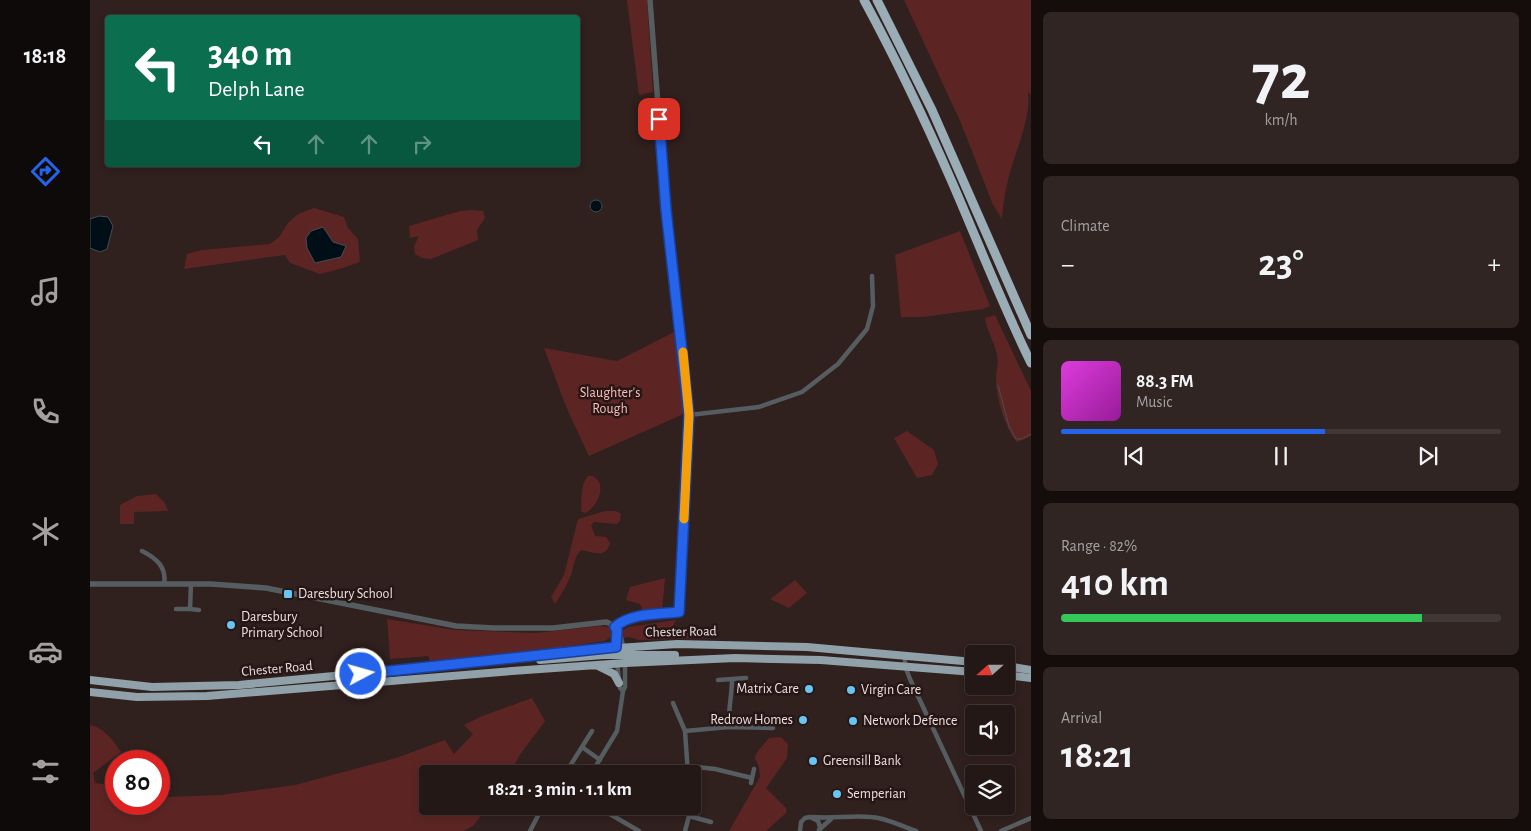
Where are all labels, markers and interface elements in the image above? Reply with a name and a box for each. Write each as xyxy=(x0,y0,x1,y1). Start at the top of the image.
icon: left xyxy=(125,35,190,100)
text: 340 m xyxy=(208,37,292,72)
text: 18:18 xyxy=(24,45,66,67)
text: 72 xyxy=(1252,46,1310,111)
text: Delph Lane xyxy=(208,78,305,100)
pin xyxy=(638,98,680,140)
icon: arrive xyxy=(645,105,673,133)
text: km/h xyxy=(1264,112,1298,128)
icon: left xyxy=(249,130,277,158)
icon: ahead xyxy=(302,130,330,158)
icon: ahead xyxy=(355,130,383,158)
icon: right xyxy=(408,130,436,158)
icon: directions xyxy=(28,154,63,189)
text: Climate xyxy=(1061,218,1110,234)
text: 23° xyxy=(1258,245,1304,283)
text: − xyxy=(1061,251,1074,279)
text: + xyxy=(1488,251,1501,279)
icon: music xyxy=(28,274,63,309)
text: 88.3 FM xyxy=(1136,372,1194,391)
park label: Slaughter's Rough xyxy=(580,386,640,416)
icon: phone xyxy=(28,394,63,429)
text: Music xyxy=(1136,394,1172,410)
icon: previous xyxy=(1120,442,1148,470)
icon: pause xyxy=(1267,442,1295,470)
icon: next xyxy=(1414,442,1442,470)
icon: climate xyxy=(28,514,63,549)
text: Range · 82% xyxy=(1061,538,1137,554)
text: 410 km xyxy=(1061,565,1169,603)
place label: Daresbury School xyxy=(298,587,393,601)
marker: Daresbury School xyxy=(282,588,294,600)
place label: Daresbury Primary School xyxy=(241,610,323,640)
marker: Daresbury Primary School xyxy=(225,619,237,631)
street label: Chester Road xyxy=(645,624,717,640)
icon: car xyxy=(28,634,63,669)
north arrow xyxy=(965,645,1015,695)
map controls xyxy=(965,645,1015,815)
position arrow xyxy=(334,647,386,699)
street label: Chester Road xyxy=(241,659,313,679)
place label: Matrix Care xyxy=(736,682,799,696)
marker: Matrix Care xyxy=(803,683,815,695)
place label: Virgin Care xyxy=(861,683,921,697)
marker: Virgin Care xyxy=(845,684,857,696)
button: sound xyxy=(965,705,1015,755)
text: Arrival xyxy=(1061,710,1102,726)
place label: Redrow Homes xyxy=(710,713,793,727)
marker: Redrow Homes xyxy=(797,714,809,726)
place label: Network Defence xyxy=(863,714,957,728)
marker: Network Defence xyxy=(847,715,859,727)
text: 18:21 xyxy=(1061,737,1134,775)
speed limit sign: 80 xyxy=(105,750,170,815)
icon: filters xyxy=(28,754,63,789)
place label: Greensill Bank xyxy=(823,754,902,768)
marker: Greensill Bank xyxy=(807,755,819,767)
button: layers xyxy=(965,765,1015,815)
text: 18:21 · 3 min · 1.1 km xyxy=(488,780,632,799)
place label: Semperian xyxy=(847,787,906,801)
marker: Semperian xyxy=(831,788,843,800)

